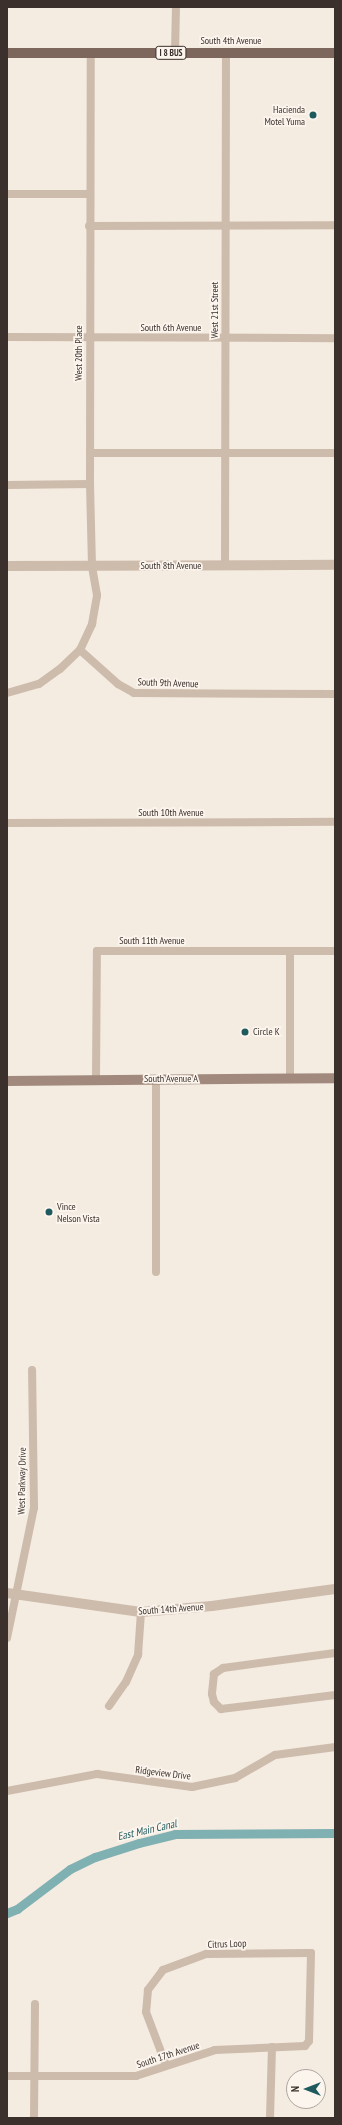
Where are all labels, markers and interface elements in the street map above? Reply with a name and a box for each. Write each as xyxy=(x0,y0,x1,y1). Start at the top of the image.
street label: South 4th Avenue xyxy=(200,35,262,47)
road number: I 8 BUS xyxy=(155,46,187,60)
place label: Hacienda Motel Yuma xyxy=(264,103,305,126)
marker: Hacienda Motel Yuma xyxy=(308,110,318,120)
street label: West 21st Street xyxy=(209,282,221,338)
street label: South 6th Avenue xyxy=(140,322,202,334)
street label: West 20th Place xyxy=(73,325,85,381)
street label: South 8th Avenue xyxy=(140,560,202,572)
street label: South 9th Avenue xyxy=(137,676,199,690)
street label: South 10th Avenue xyxy=(138,807,204,819)
street label: South 11th Avenue xyxy=(119,935,185,947)
place label: Circle K xyxy=(253,1026,280,1038)
marker: Circle K xyxy=(240,1027,250,1037)
street label: South Avenue A xyxy=(144,1073,198,1085)
place label: Vince Nelson Vista xyxy=(57,1200,100,1224)
marker: Vince Nelson Vista xyxy=(44,1207,54,1217)
street label: West Parkway Drive xyxy=(15,1447,29,1515)
street label: South 14th Avenue xyxy=(138,1601,204,1617)
street label: Ridgeview Drive xyxy=(135,1764,191,1782)
water label: East Main Canal xyxy=(116,1817,178,1843)
street label: Citrus Loop xyxy=(207,1937,247,1951)
street label: South 17th Avenue xyxy=(135,2039,201,2071)
north arrow xyxy=(286,2069,326,2109)
text: N xyxy=(288,2086,302,2092)

